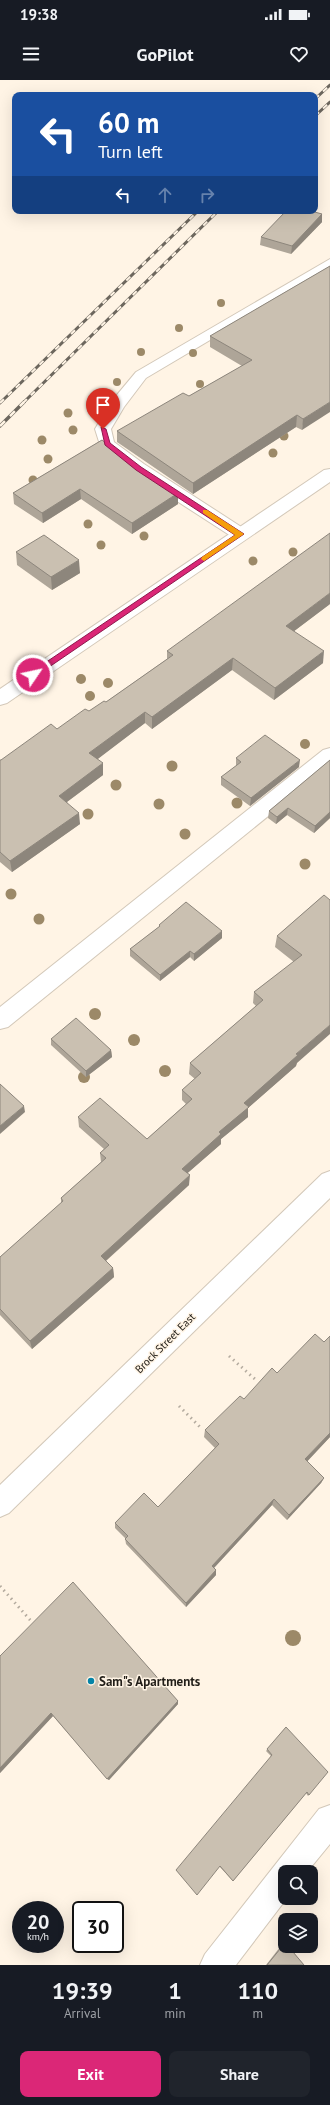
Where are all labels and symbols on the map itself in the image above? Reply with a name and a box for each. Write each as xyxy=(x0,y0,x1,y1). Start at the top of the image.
pin xyxy=(86,388,120,429)
position arrow xyxy=(12,654,54,696)
street label: Brock Street East xyxy=(132,1310,198,1376)
place label: Sam"s Apartments xyxy=(99,1673,201,1690)
marker: Sam"s Apartments xyxy=(86,1676,96,1686)
speed limit sign: 30 xyxy=(72,1901,124,1953)

